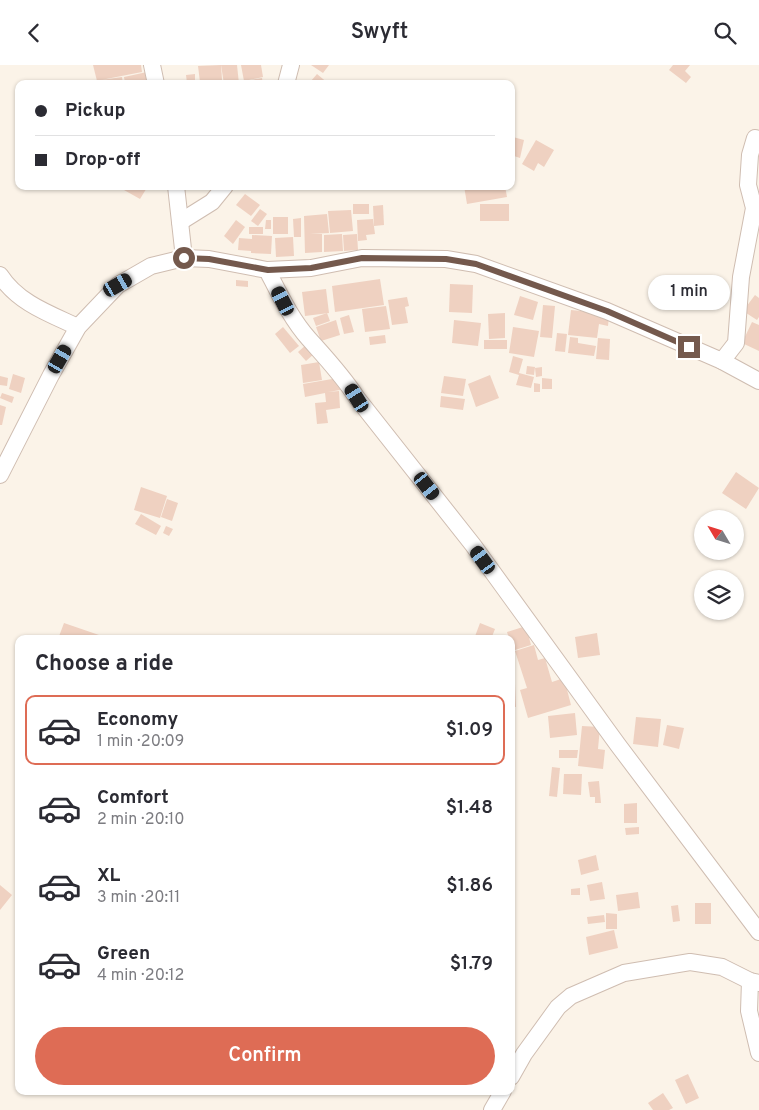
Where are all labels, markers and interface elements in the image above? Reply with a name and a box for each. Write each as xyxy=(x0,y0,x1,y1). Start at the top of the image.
icon: back xyxy=(20,19,48,47)
text: Swyft xyxy=(351,19,408,46)
icon: search xyxy=(711,19,739,47)
text: Pickup xyxy=(65,99,125,123)
text: Drop-off xyxy=(65,148,140,172)
route start xyxy=(173,247,195,269)
car xyxy=(101,271,134,299)
callout: 1 min xyxy=(648,275,730,309)
text: 1 min xyxy=(670,282,708,302)
car xyxy=(269,284,296,318)
route end xyxy=(678,336,700,358)
car xyxy=(46,342,73,376)
car xyxy=(342,381,371,415)
car xyxy=(411,470,442,502)
north arrow xyxy=(694,510,744,560)
map controls xyxy=(694,510,744,620)
car xyxy=(468,543,497,577)
button: layers xyxy=(694,570,744,620)
text: Choose a ride xyxy=(35,651,173,678)
icon: car xyxy=(37,708,82,753)
text: Economy xyxy=(97,708,178,732)
text: $1.09 xyxy=(446,718,493,742)
text: 1 min · 20:09 xyxy=(97,732,184,752)
icon: car xyxy=(37,786,82,831)
text: Comfort xyxy=(97,786,169,810)
text: $1.48 xyxy=(446,796,493,820)
text: 2 min · 20:10 xyxy=(97,810,185,830)
icon: car xyxy=(37,864,82,909)
text: XL xyxy=(97,864,120,888)
text: $1.86 xyxy=(446,874,493,898)
text: 3 min · 20:11 xyxy=(97,888,180,908)
icon: car xyxy=(37,942,82,987)
text: Green xyxy=(97,942,150,966)
text: $1.79 xyxy=(450,952,493,976)
text: 4 min · 20:12 xyxy=(97,966,184,986)
button: Confirm xyxy=(35,1027,495,1085)

